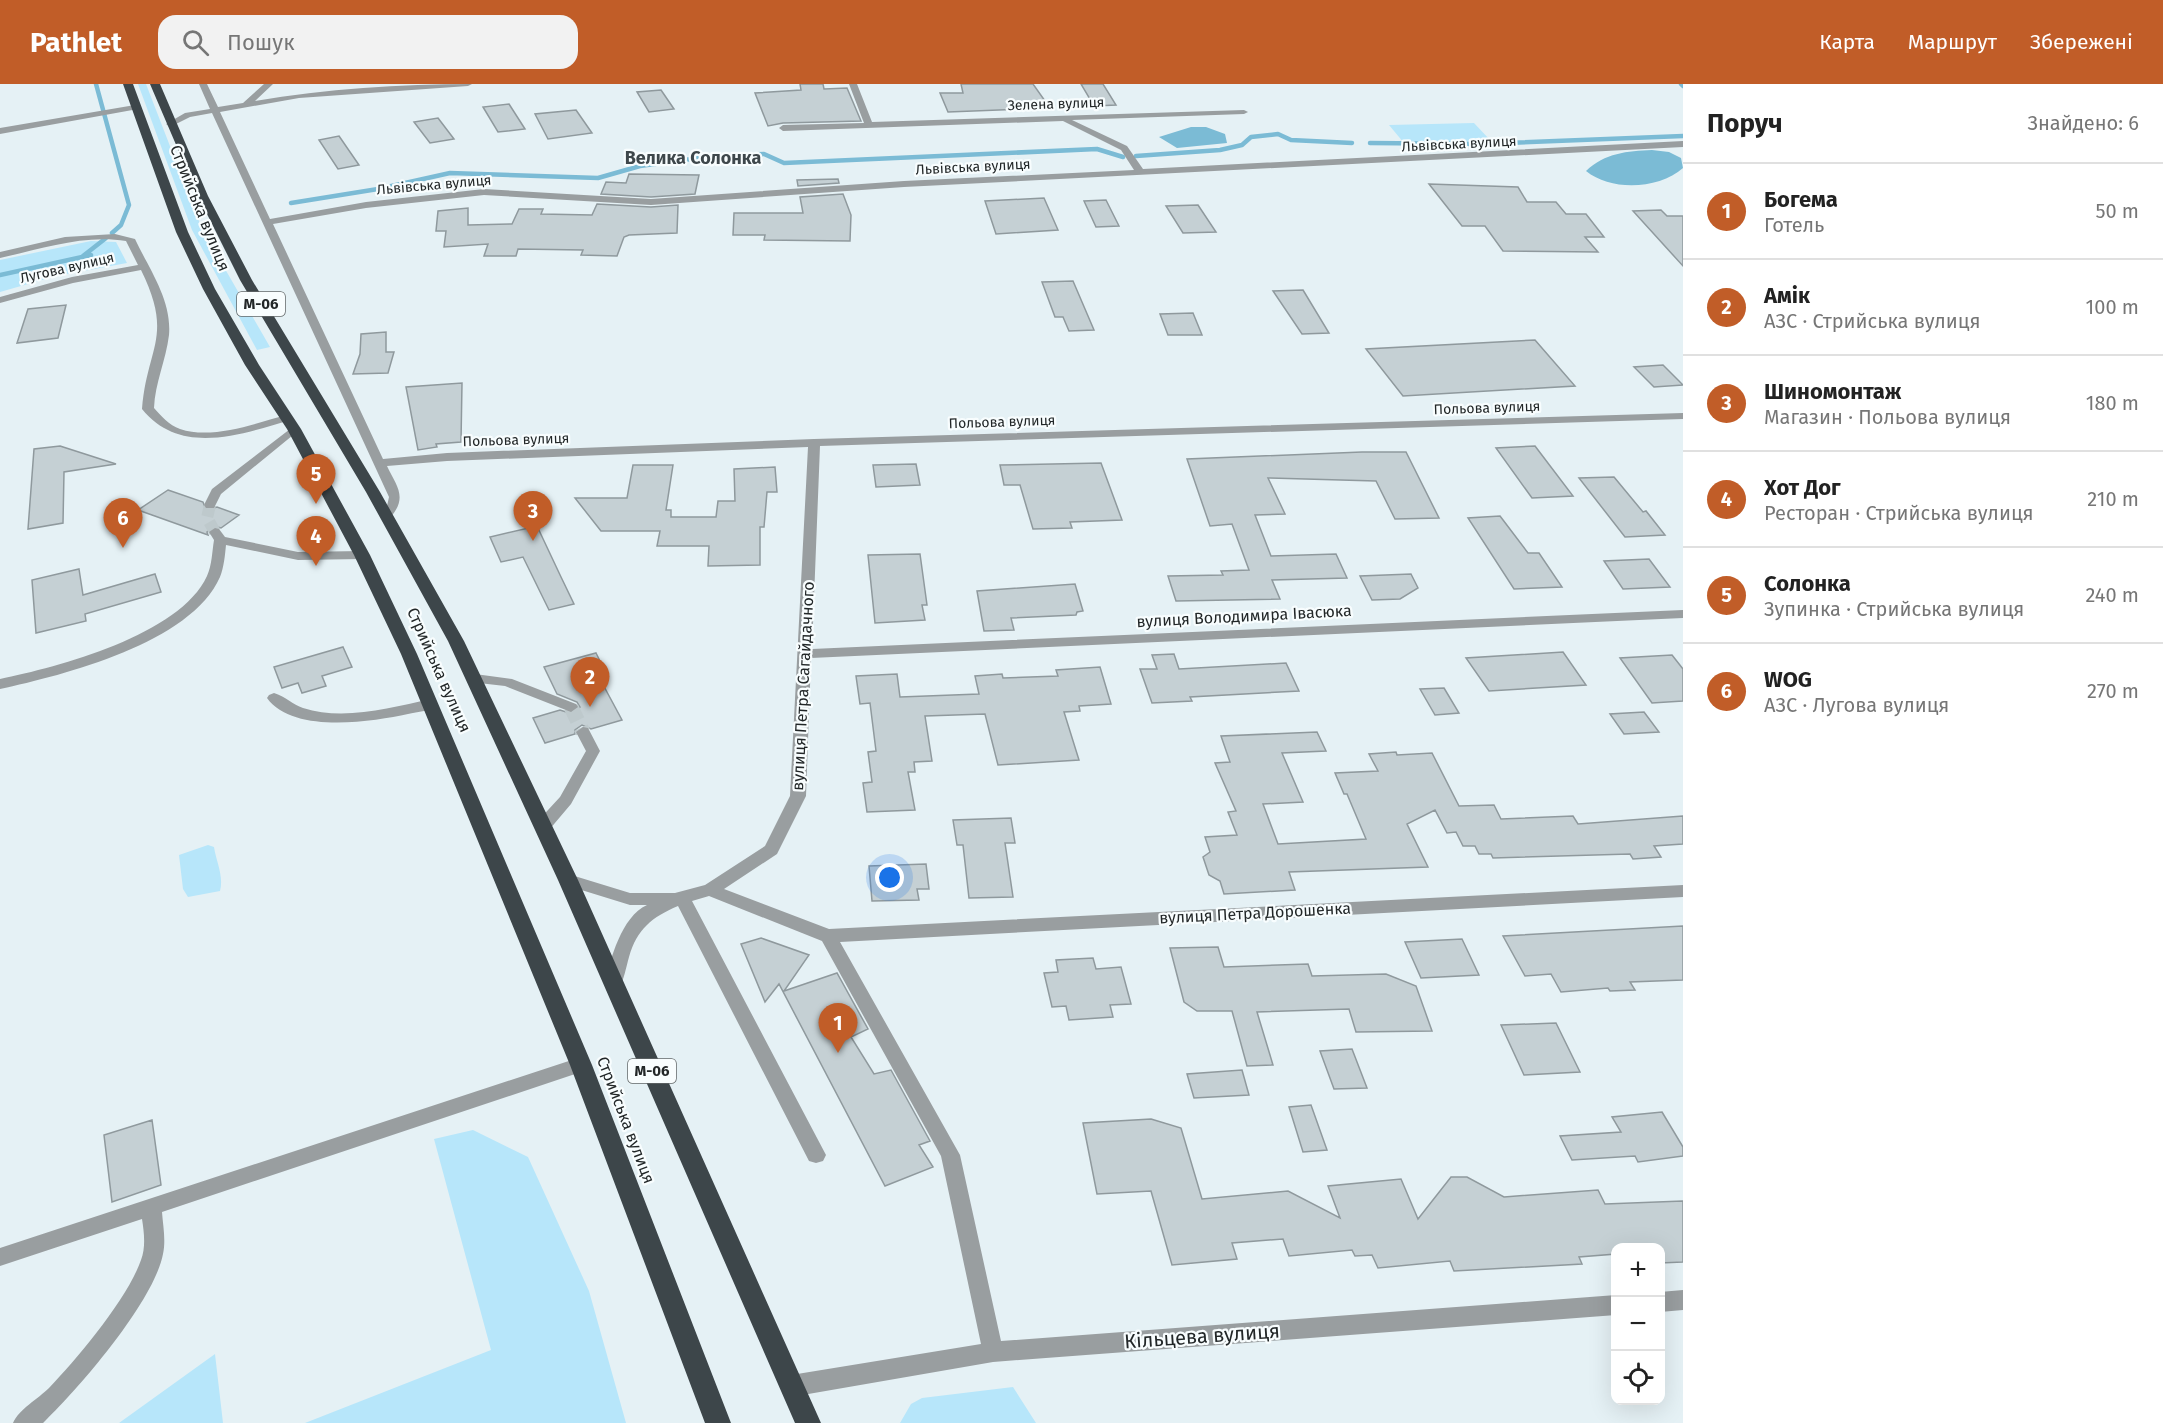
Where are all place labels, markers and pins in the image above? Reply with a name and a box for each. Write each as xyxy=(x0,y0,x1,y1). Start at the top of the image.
pin: 5 xyxy=(296,454,336,504)
pin: 3 xyxy=(514,492,552,541)
pin: 6 xyxy=(104,498,142,548)
pin: 4 xyxy=(296,516,336,566)
pin: 2 xyxy=(570,658,610,707)
pin: 1 xyxy=(818,1004,858,1053)

